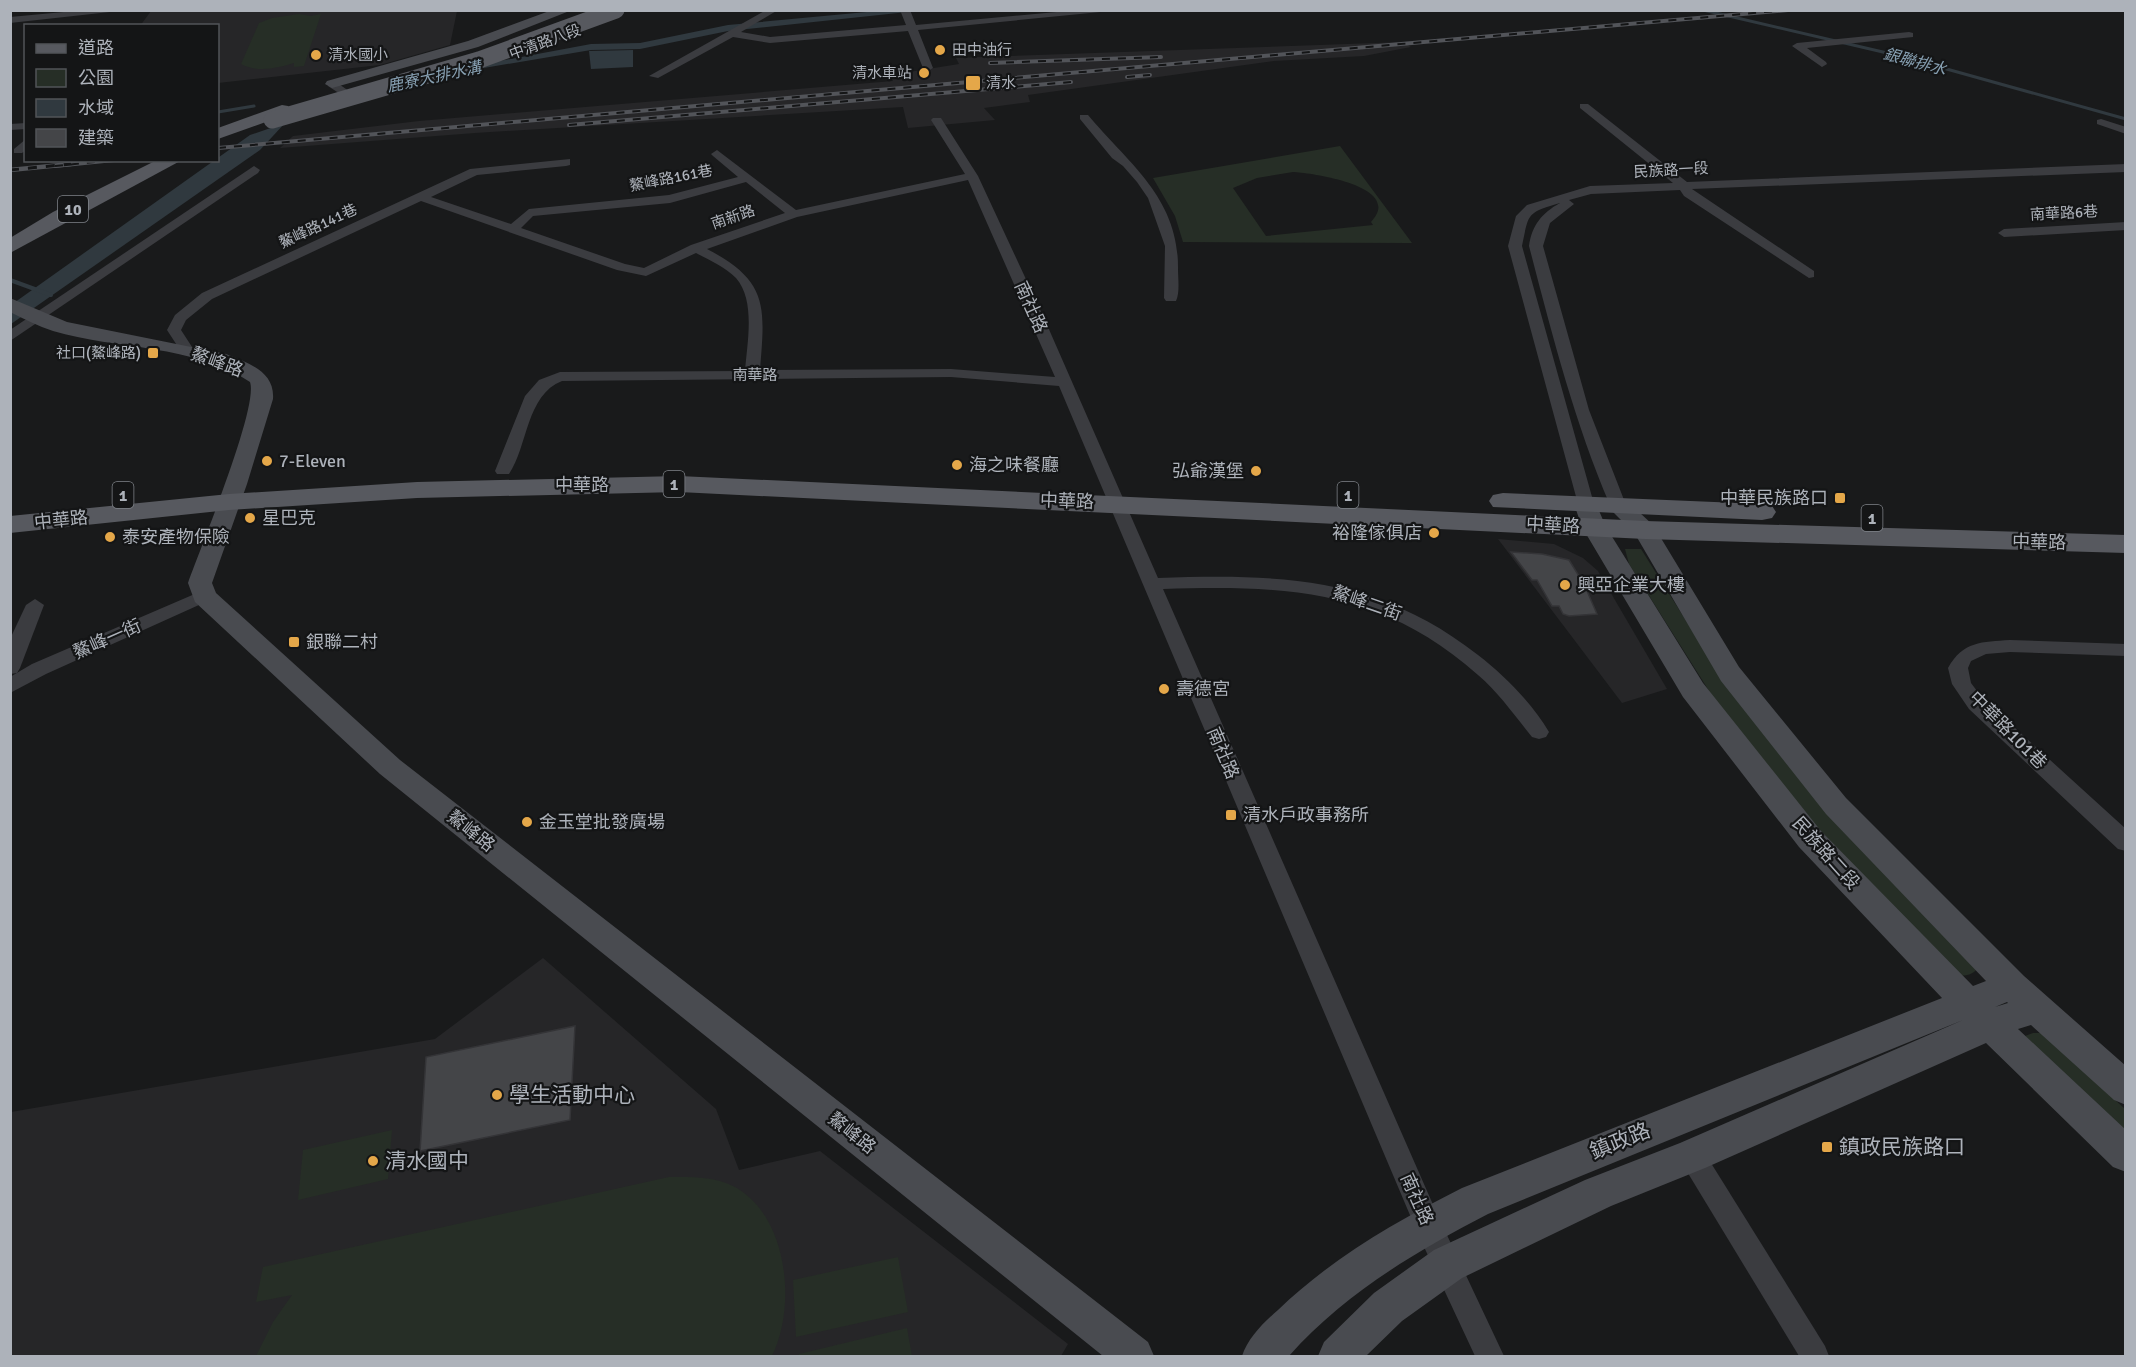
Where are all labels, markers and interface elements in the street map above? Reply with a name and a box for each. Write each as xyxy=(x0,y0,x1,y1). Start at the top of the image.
street label: 中清路八段 xyxy=(507,21,583,63)
legend xyxy=(24,24,219,162)
text: 道路 xyxy=(78,37,114,59)
place label: 田中油行 xyxy=(952,41,1012,59)
marker: 田中油行 xyxy=(933,43,947,57)
water label: 銀聯排水 xyxy=(1881,44,1949,80)
place label: 清水國小 xyxy=(328,46,388,64)
marker: 清水國小 xyxy=(309,48,323,62)
water label: 鹿寮大排水溝 xyxy=(385,57,485,97)
place label: 清水車站 xyxy=(852,64,912,82)
marker: 清水車站 xyxy=(917,66,931,80)
text: 公園 xyxy=(78,67,114,89)
marker: 清水 xyxy=(964,74,982,92)
place label: 清水 xyxy=(986,74,1016,92)
text: 水域 xyxy=(78,97,114,119)
text: 建築 xyxy=(78,127,114,149)
street label: 民族路一段 xyxy=(1633,159,1709,181)
street label: 鰲峰路161巷 xyxy=(628,161,714,195)
road number: 10 xyxy=(58,196,88,222)
street label: 鰲峰路141巷 xyxy=(276,200,360,252)
street label: 南新路 xyxy=(709,201,757,233)
street label: 南華路6巷 xyxy=(2030,202,2098,224)
street label: 南社路 xyxy=(1010,278,1052,336)
street label: 鰲峰路 xyxy=(188,342,246,382)
place label: 社口(鰲峰路) xyxy=(56,344,141,362)
marker: 社口(鰲峰路) xyxy=(146,346,160,360)
street label: 南華路 xyxy=(732,366,778,384)
place label: 7-Eleven xyxy=(279,450,346,472)
marker: 7-Eleven xyxy=(260,454,274,468)
place label: 海之味餐廳 xyxy=(969,454,1059,476)
marker: 海之味餐廳 xyxy=(950,458,964,472)
place label: 弘爺漢堡 xyxy=(1172,460,1244,482)
marker: 弘爺漢堡 xyxy=(1249,464,1263,478)
road number: 1 xyxy=(664,471,684,497)
street label: 中華路 xyxy=(555,474,609,496)
road number: 1 xyxy=(112,482,134,508)
road number: 1 xyxy=(1338,482,1358,508)
place label: 中華民族路口 xyxy=(1720,487,1828,509)
street label: 中華路 xyxy=(1040,489,1094,513)
marker: 中華民族路口 xyxy=(1833,491,1847,505)
road number: 1 xyxy=(1862,505,1882,531)
street label: 中華路 xyxy=(33,506,89,534)
place label: 星巴克 xyxy=(262,507,316,529)
marker: 星巴克 xyxy=(243,511,257,525)
street label: 中華路 xyxy=(1525,513,1581,537)
place label: 裕隆傢俱店 xyxy=(1332,522,1422,544)
place label: 泰安產物保險 xyxy=(122,526,230,548)
marker: 裕隆傢俱店 xyxy=(1427,526,1441,540)
marker: 泰安產物保險 xyxy=(103,530,117,544)
street label: 中華路 xyxy=(2012,531,2066,553)
place label: 興亞企業大樓 xyxy=(1577,574,1685,596)
marker: 興亞企業大樓 xyxy=(1558,578,1572,592)
street label: 鰲峰二街 xyxy=(1329,581,1405,625)
street label: 鰲峰一街 xyxy=(70,614,144,664)
place label: 銀聯二村 xyxy=(306,631,378,653)
marker: 銀聯二村 xyxy=(287,635,301,649)
place label: 壽德宮 xyxy=(1176,678,1230,700)
marker: 壽德宮 xyxy=(1157,682,1171,696)
street label: 中華路101巷 xyxy=(1964,686,2052,774)
street label: 南社路 xyxy=(1202,724,1244,782)
place label: 清水戶政事務所 xyxy=(1243,804,1369,826)
street label: 鰲峰路 xyxy=(443,806,499,856)
marker: 清水戶政事務所 xyxy=(1224,808,1238,822)
place label: 金玉堂批發廣場 xyxy=(539,811,665,833)
street label: 民族路二段 xyxy=(1788,812,1864,894)
marker: 金玉堂批發廣場 xyxy=(520,815,534,829)
place label: 學生活動中心 xyxy=(509,1082,635,1108)
marker: 學生活動中心 xyxy=(490,1088,504,1102)
street label: 鰲峰路 xyxy=(824,1108,880,1158)
street label: 鎮政路 xyxy=(1586,1117,1654,1165)
place label: 鎮政民族路口 xyxy=(1839,1134,1965,1160)
marker: 鎮政民族路口 xyxy=(1820,1140,1834,1154)
place label: 清水國中 xyxy=(385,1148,469,1174)
marker: 清水國中 xyxy=(366,1154,380,1168)
street label: 南社路 xyxy=(1396,1170,1438,1228)

